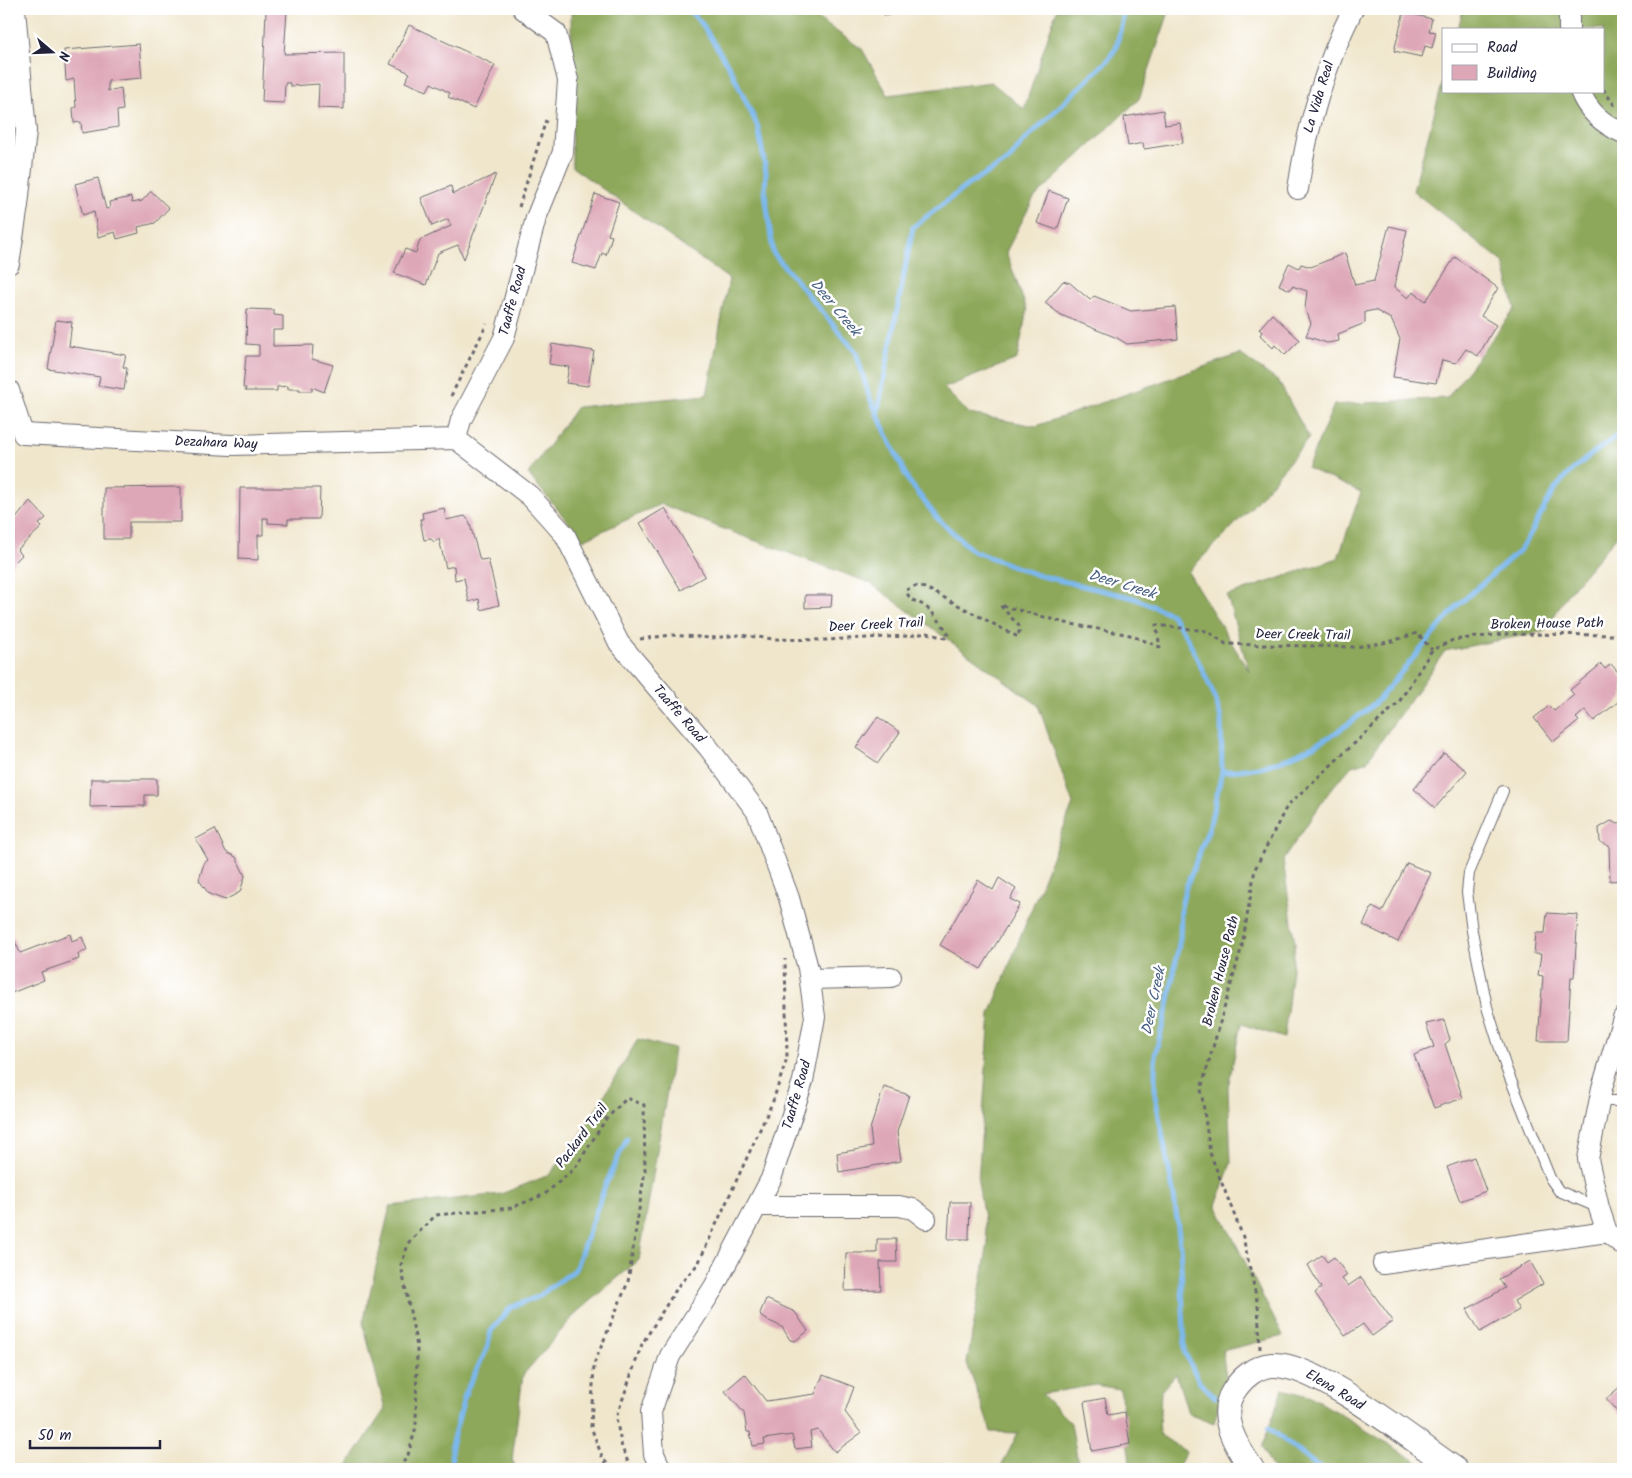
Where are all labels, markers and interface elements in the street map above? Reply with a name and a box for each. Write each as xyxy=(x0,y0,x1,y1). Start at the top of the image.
north arrow xyxy=(28,28,78,78)
legend xyxy=(1442,28,1604,92)
text: Road xyxy=(1487,36,1518,60)
text: N xyxy=(51,48,75,64)
street label: La Vida Real xyxy=(1298,58,1341,136)
text: Building xyxy=(1487,62,1537,86)
street label: Taaffe Road xyxy=(493,263,533,338)
water label: Deer Creek xyxy=(804,274,868,344)
street label: Dezahara Way xyxy=(174,431,258,455)
water label: Deer Creek xyxy=(1086,563,1160,607)
street label: Deer Creek Trail xyxy=(828,611,925,638)
street label: Broken House Path xyxy=(1490,612,1604,636)
street label: Deer Creek Trail xyxy=(1255,623,1351,647)
street label: Taaffe Road xyxy=(647,680,711,749)
street label: Broken House Path xyxy=(1197,913,1245,1029)
water label: Deer Creek xyxy=(1135,963,1173,1037)
street label: Taaffe Road xyxy=(777,1057,818,1132)
street label: Packard Trail xyxy=(550,1098,614,1173)
street label: Elena Road xyxy=(1301,1364,1370,1417)
scale bar xyxy=(30,1418,160,1450)
text: 50 m xyxy=(38,1424,72,1448)

